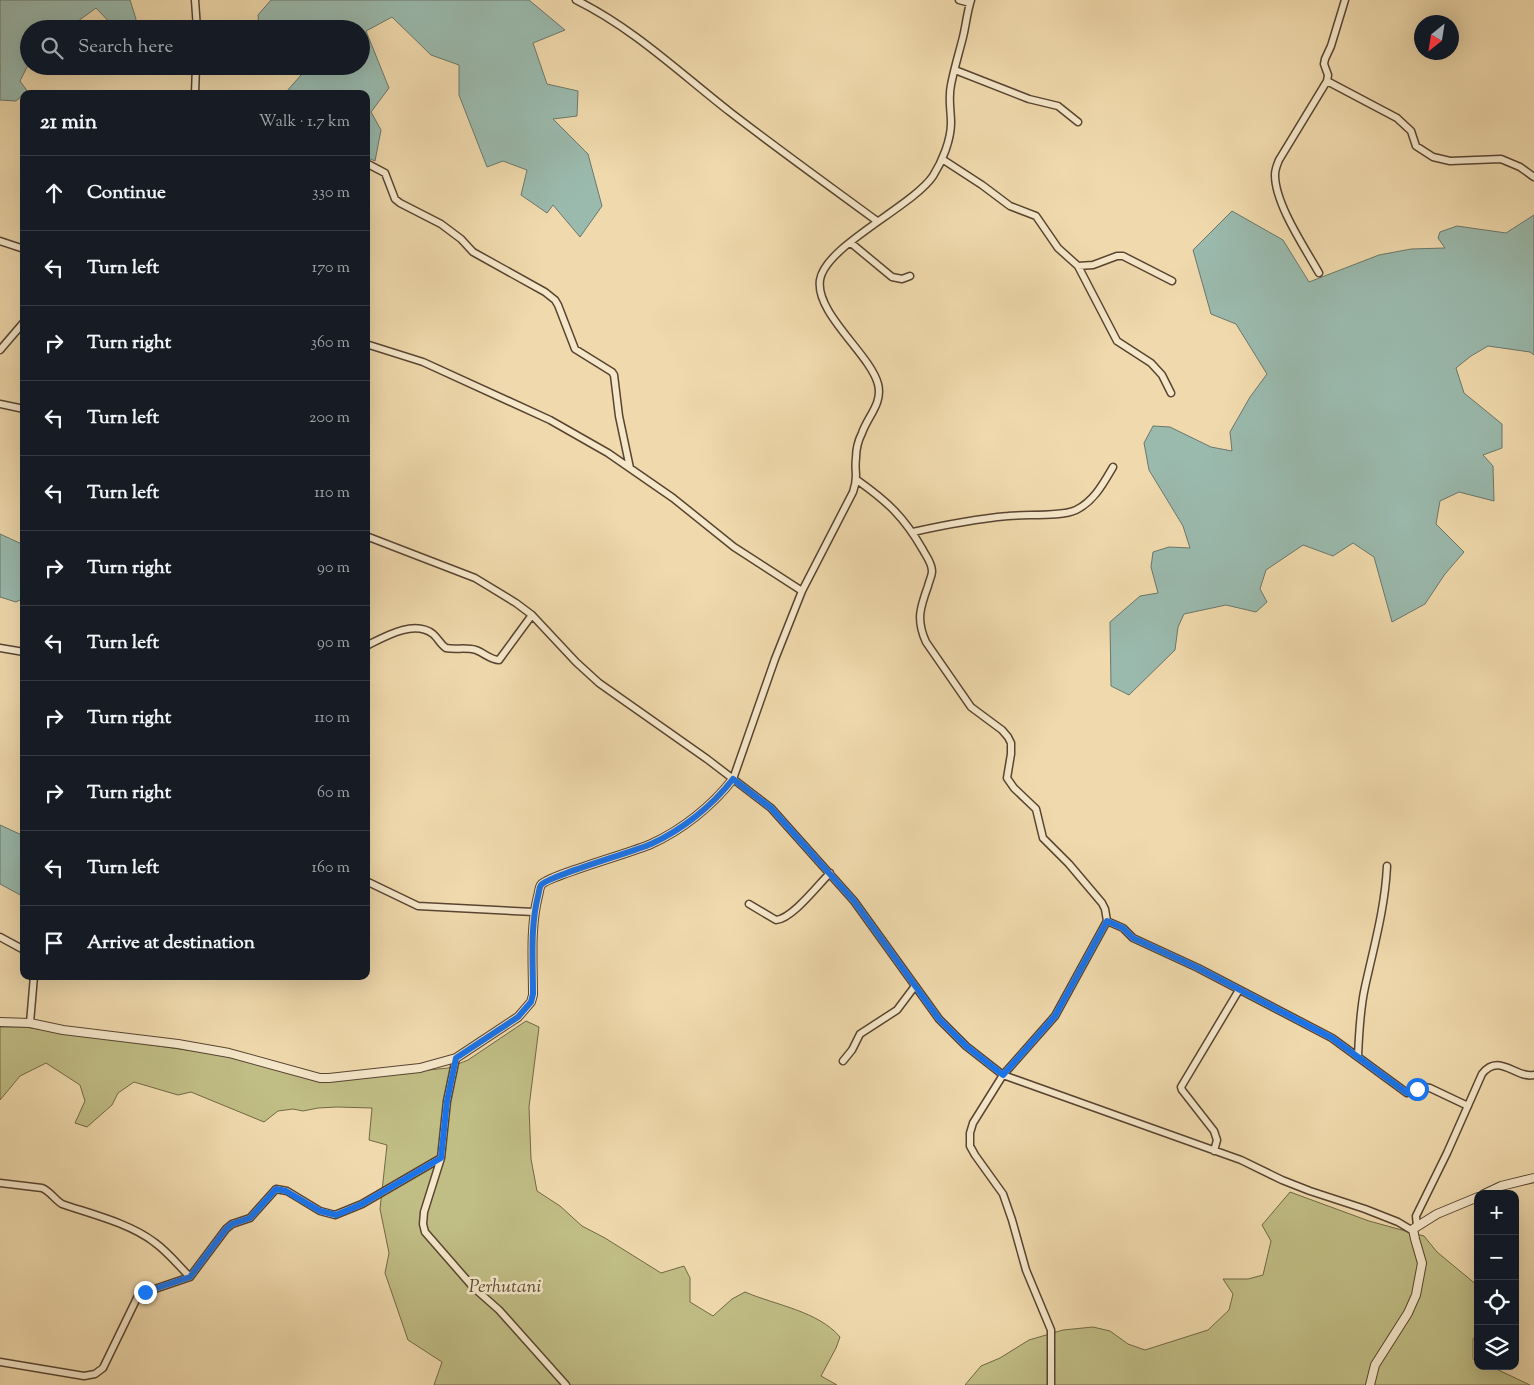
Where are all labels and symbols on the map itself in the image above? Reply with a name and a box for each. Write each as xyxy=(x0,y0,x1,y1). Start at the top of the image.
north arrow xyxy=(1414,15,1459,60)
route start xyxy=(1406,1078,1429,1101)
park label: Perhutani xyxy=(469,1274,541,1301)
route end xyxy=(134,1281,157,1304)

